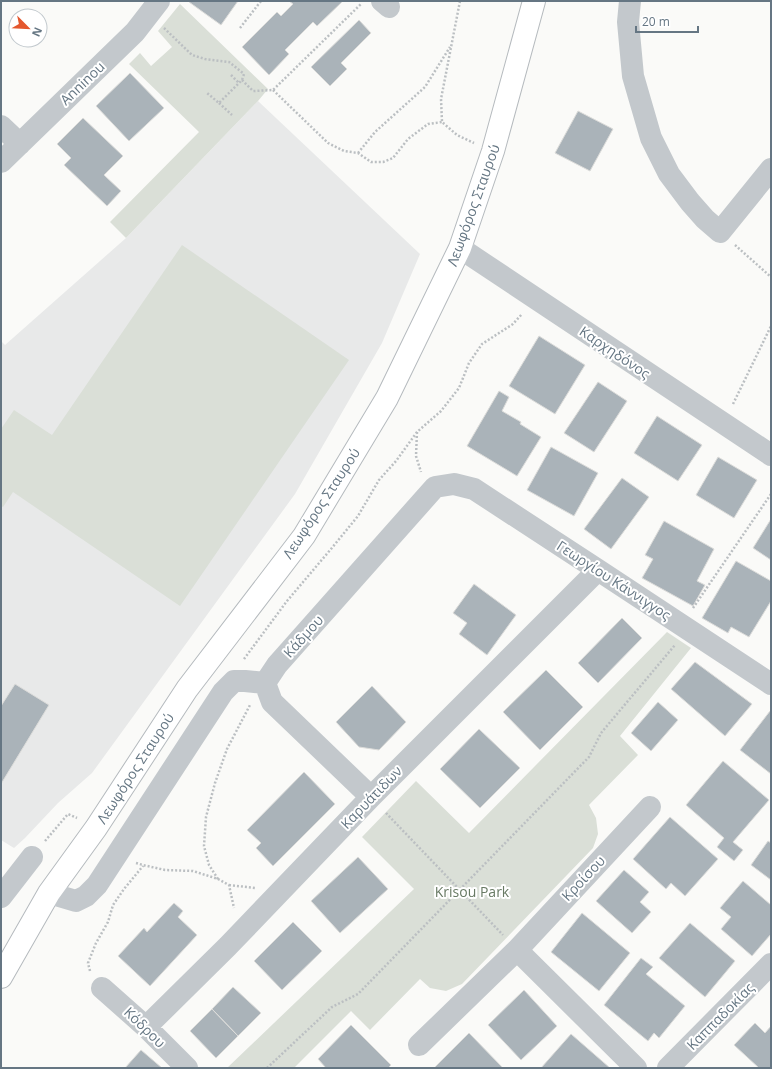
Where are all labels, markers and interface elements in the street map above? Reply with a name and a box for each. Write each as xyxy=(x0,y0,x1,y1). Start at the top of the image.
north arrow xyxy=(8,8,48,48)
scale bar xyxy=(636,8,698,34)
text: 20 m xyxy=(642,13,670,30)
text: N xyxy=(29,25,46,39)
street label: Anninou xyxy=(56,57,108,109)
street label: Λεωφόρος Σταυρού xyxy=(442,141,504,269)
street label: Καρχηδόνος xyxy=(576,321,654,383)
street label: Λεωφόρος Σταυρού xyxy=(278,444,364,562)
street label: Γεωργίου Κάννιγγος xyxy=(553,536,675,624)
street label: Κάδμου xyxy=(279,611,327,661)
street label: Λεωφόρος Σταυρού xyxy=(92,709,178,827)
street label: Καρυάτιδων xyxy=(336,761,406,833)
street label: Κροίσου xyxy=(557,851,609,905)
park label: Krisou Park xyxy=(435,882,510,901)
street label: Καππαδοκίας xyxy=(682,978,758,1054)
street label: Κόδρου xyxy=(120,1003,170,1051)

